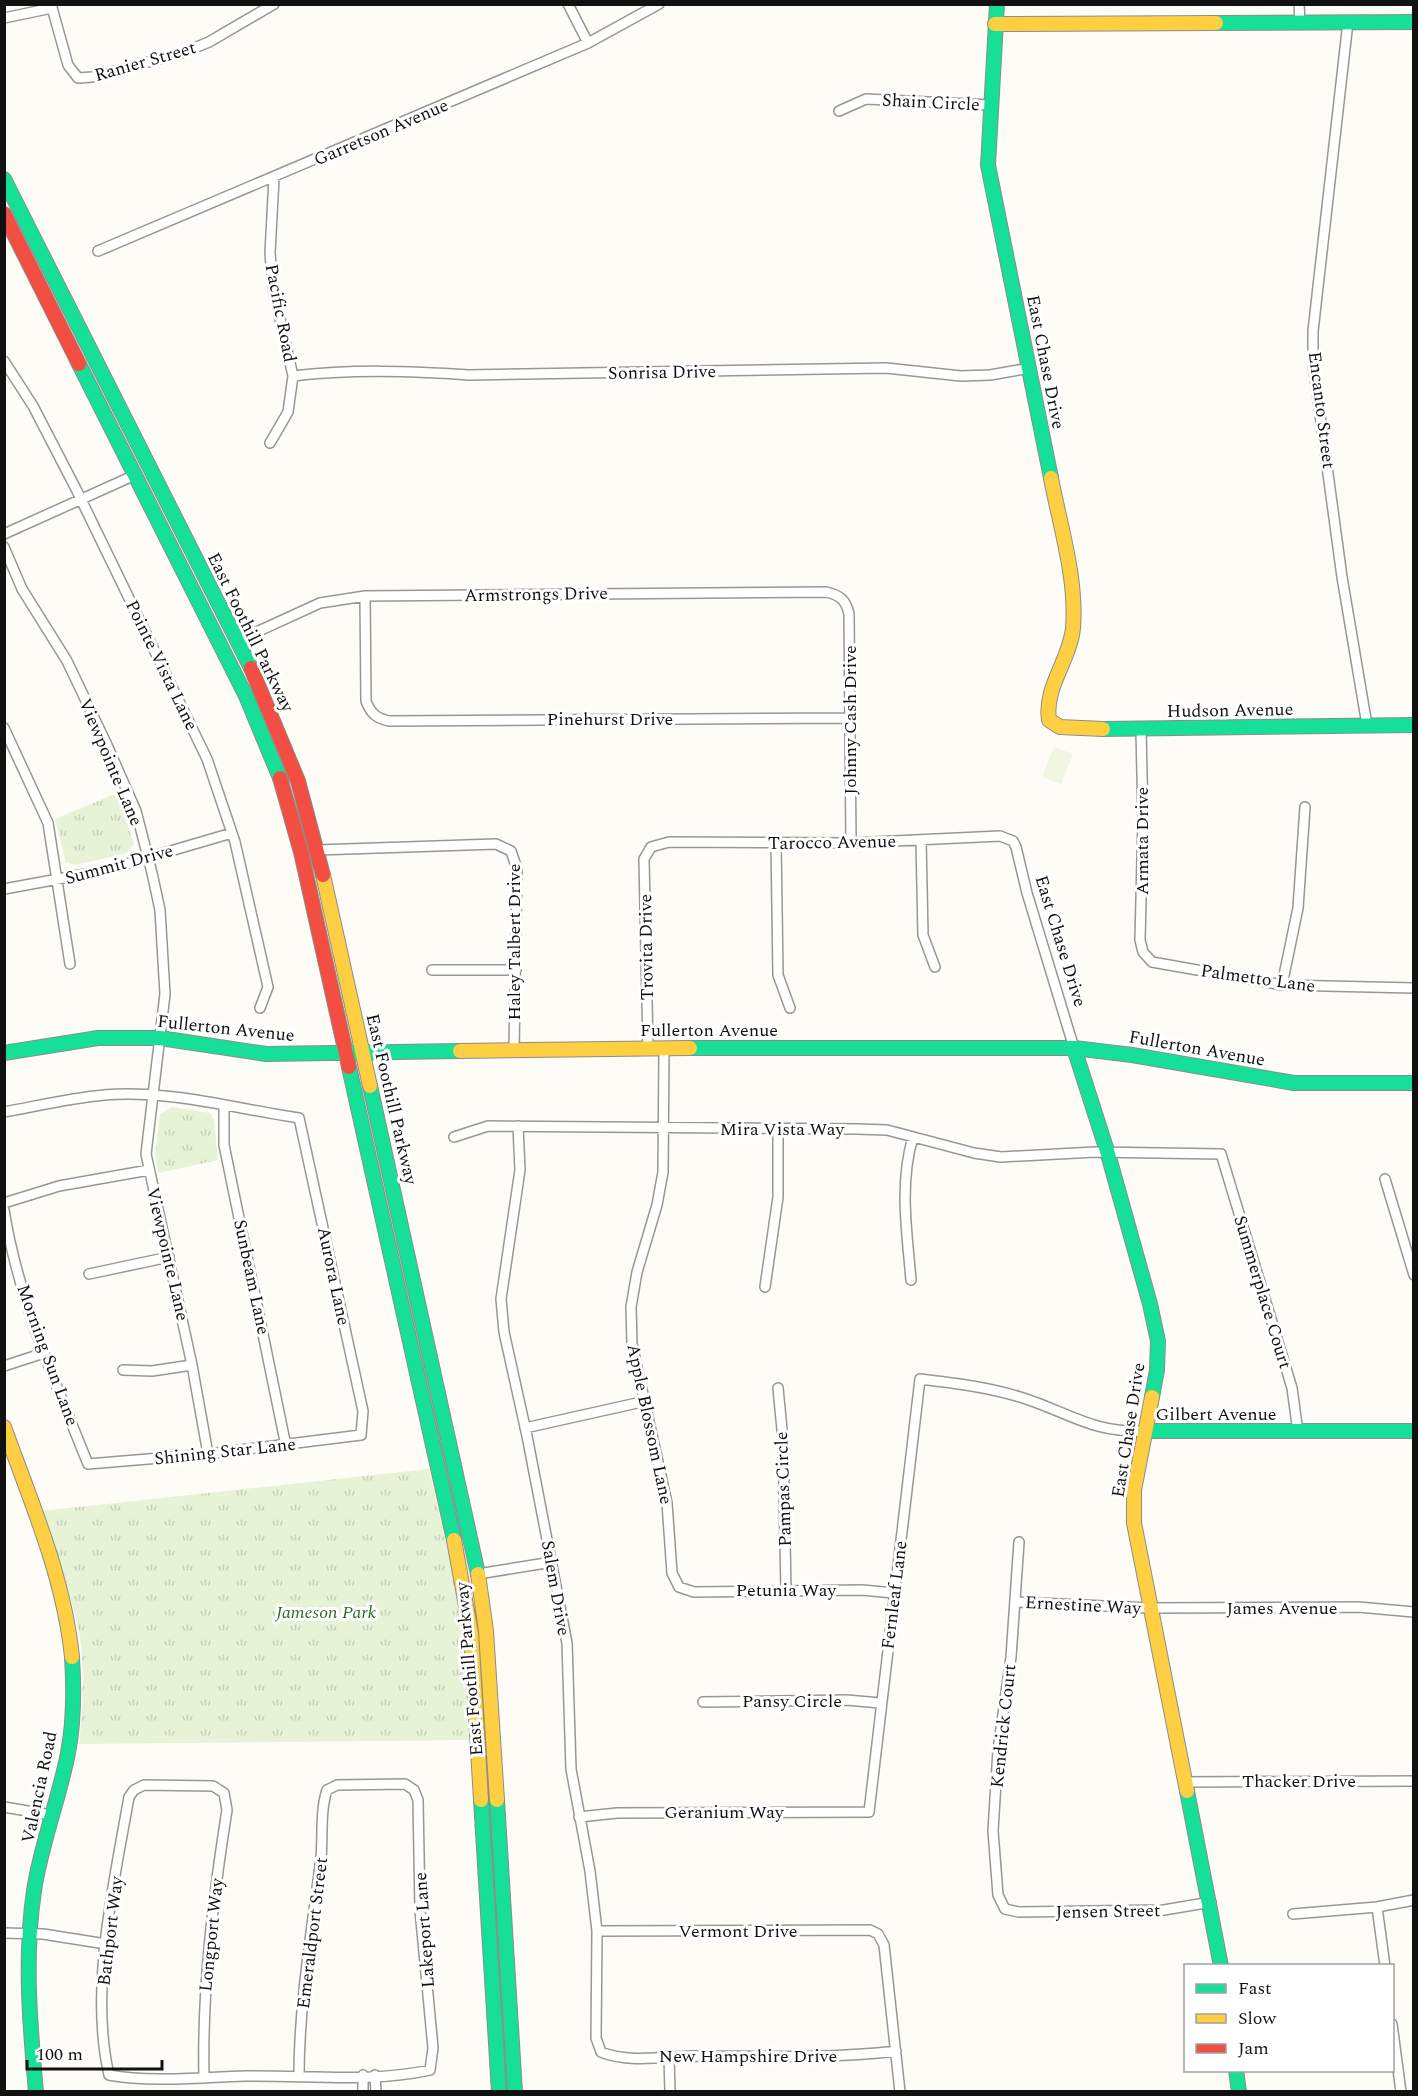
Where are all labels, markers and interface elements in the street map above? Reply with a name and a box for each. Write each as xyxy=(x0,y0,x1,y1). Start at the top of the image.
street label: Ranier Street xyxy=(91,34,199,89)
street label: Shain Circle xyxy=(881,86,981,119)
street label: Garretson Avenue xyxy=(310,92,453,173)
street label: Pacific Road xyxy=(258,262,303,365)
street label: East Chase Drive xyxy=(1019,293,1072,432)
street label: Encanto Street xyxy=(1301,350,1342,470)
street label: Sonrisa Drive xyxy=(608,358,716,387)
street label: East Foothill Parkway xyxy=(200,548,302,718)
street label: Armstrongs Drive xyxy=(464,580,608,609)
street label: Pointe Vista Lane xyxy=(118,595,205,735)
street label: Johnny Cash Drive xyxy=(837,645,864,795)
street label: Viewpointe Lane xyxy=(71,694,150,830)
street label: Hudson Avenue xyxy=(1166,696,1294,725)
street label: Pinehurst Drive xyxy=(547,706,673,733)
street label: Armata Drive xyxy=(1129,787,1156,895)
street label: Tarocco Avenue xyxy=(768,828,896,857)
street label: Summit Drive xyxy=(62,837,176,892)
street label: Haley Talbert Drive xyxy=(501,864,528,1020)
street label: East Chase Drive xyxy=(1028,872,1093,1010)
street label: Trovita Drive xyxy=(632,894,661,1000)
street label: Palmetto Lane xyxy=(1199,957,1317,1000)
street label: Fullerton Avenue xyxy=(156,1008,296,1049)
street label: East Foothill Parkway xyxy=(359,1011,425,1189)
street label: Fullerton Avenue xyxy=(640,1017,778,1044)
street label: Fullerton Avenue xyxy=(1127,1023,1267,1074)
street label: Mira Vista Way xyxy=(720,1116,846,1143)
street label: Viewpointe Lane xyxy=(139,1185,196,1324)
street label: Summerplace Court xyxy=(1226,1212,1299,1372)
street label: Sunbeam Lane xyxy=(226,1217,277,1337)
street label: Aurora Lane xyxy=(310,1224,357,1328)
street label: Morning Sun Lane xyxy=(9,1281,86,1430)
street label: Apple Blossom Lane xyxy=(619,1341,680,1507)
street label: East Chase Drive xyxy=(1104,1361,1152,1500)
street label: Gilbert Avenue xyxy=(1155,1401,1277,1428)
street label: Shining Star Lane xyxy=(153,1431,297,1472)
street label: Pampas Circle xyxy=(768,1431,799,1547)
street label: Salem Drive xyxy=(534,1538,577,1638)
street label: Fernleaf Lane xyxy=(874,1539,915,1651)
street label: Petunia Way xyxy=(736,1577,837,1604)
street label: East Foothill Parkway xyxy=(448,1579,491,1757)
street label: Ernestine Way xyxy=(1024,1589,1143,1622)
street label: James Avenue xyxy=(1226,1595,1338,1622)
park label: Jameson Park xyxy=(274,1599,377,1626)
street label: Kendrick Court xyxy=(984,1663,1023,1789)
street label: Pansy Circle xyxy=(742,1688,842,1715)
street label: Valencia Road xyxy=(14,1729,65,1846)
street label: Thacker Drive xyxy=(1242,1768,1356,1795)
street label: Geranium Way xyxy=(664,1799,785,1826)
street label: Emeraldport Street xyxy=(290,1856,335,2010)
street label: Lakeport Lane xyxy=(407,1871,442,1989)
street label: Bathport Way xyxy=(90,1873,131,1987)
street label: Longport Way xyxy=(192,1876,231,1993)
street label: Jensen Street xyxy=(1056,1897,1161,1926)
street label: Vermont Drive xyxy=(679,1918,797,1945)
legend xyxy=(1184,1964,1394,2072)
text: Fast xyxy=(1238,1975,1271,2002)
text: Slow xyxy=(1238,2005,1277,2032)
scale bar xyxy=(27,2033,162,2071)
text: Jam xyxy=(1238,2035,1269,2062)
text: 100 m xyxy=(36,2041,83,2068)
street label: New Hampshire Drive xyxy=(659,2043,837,2070)

